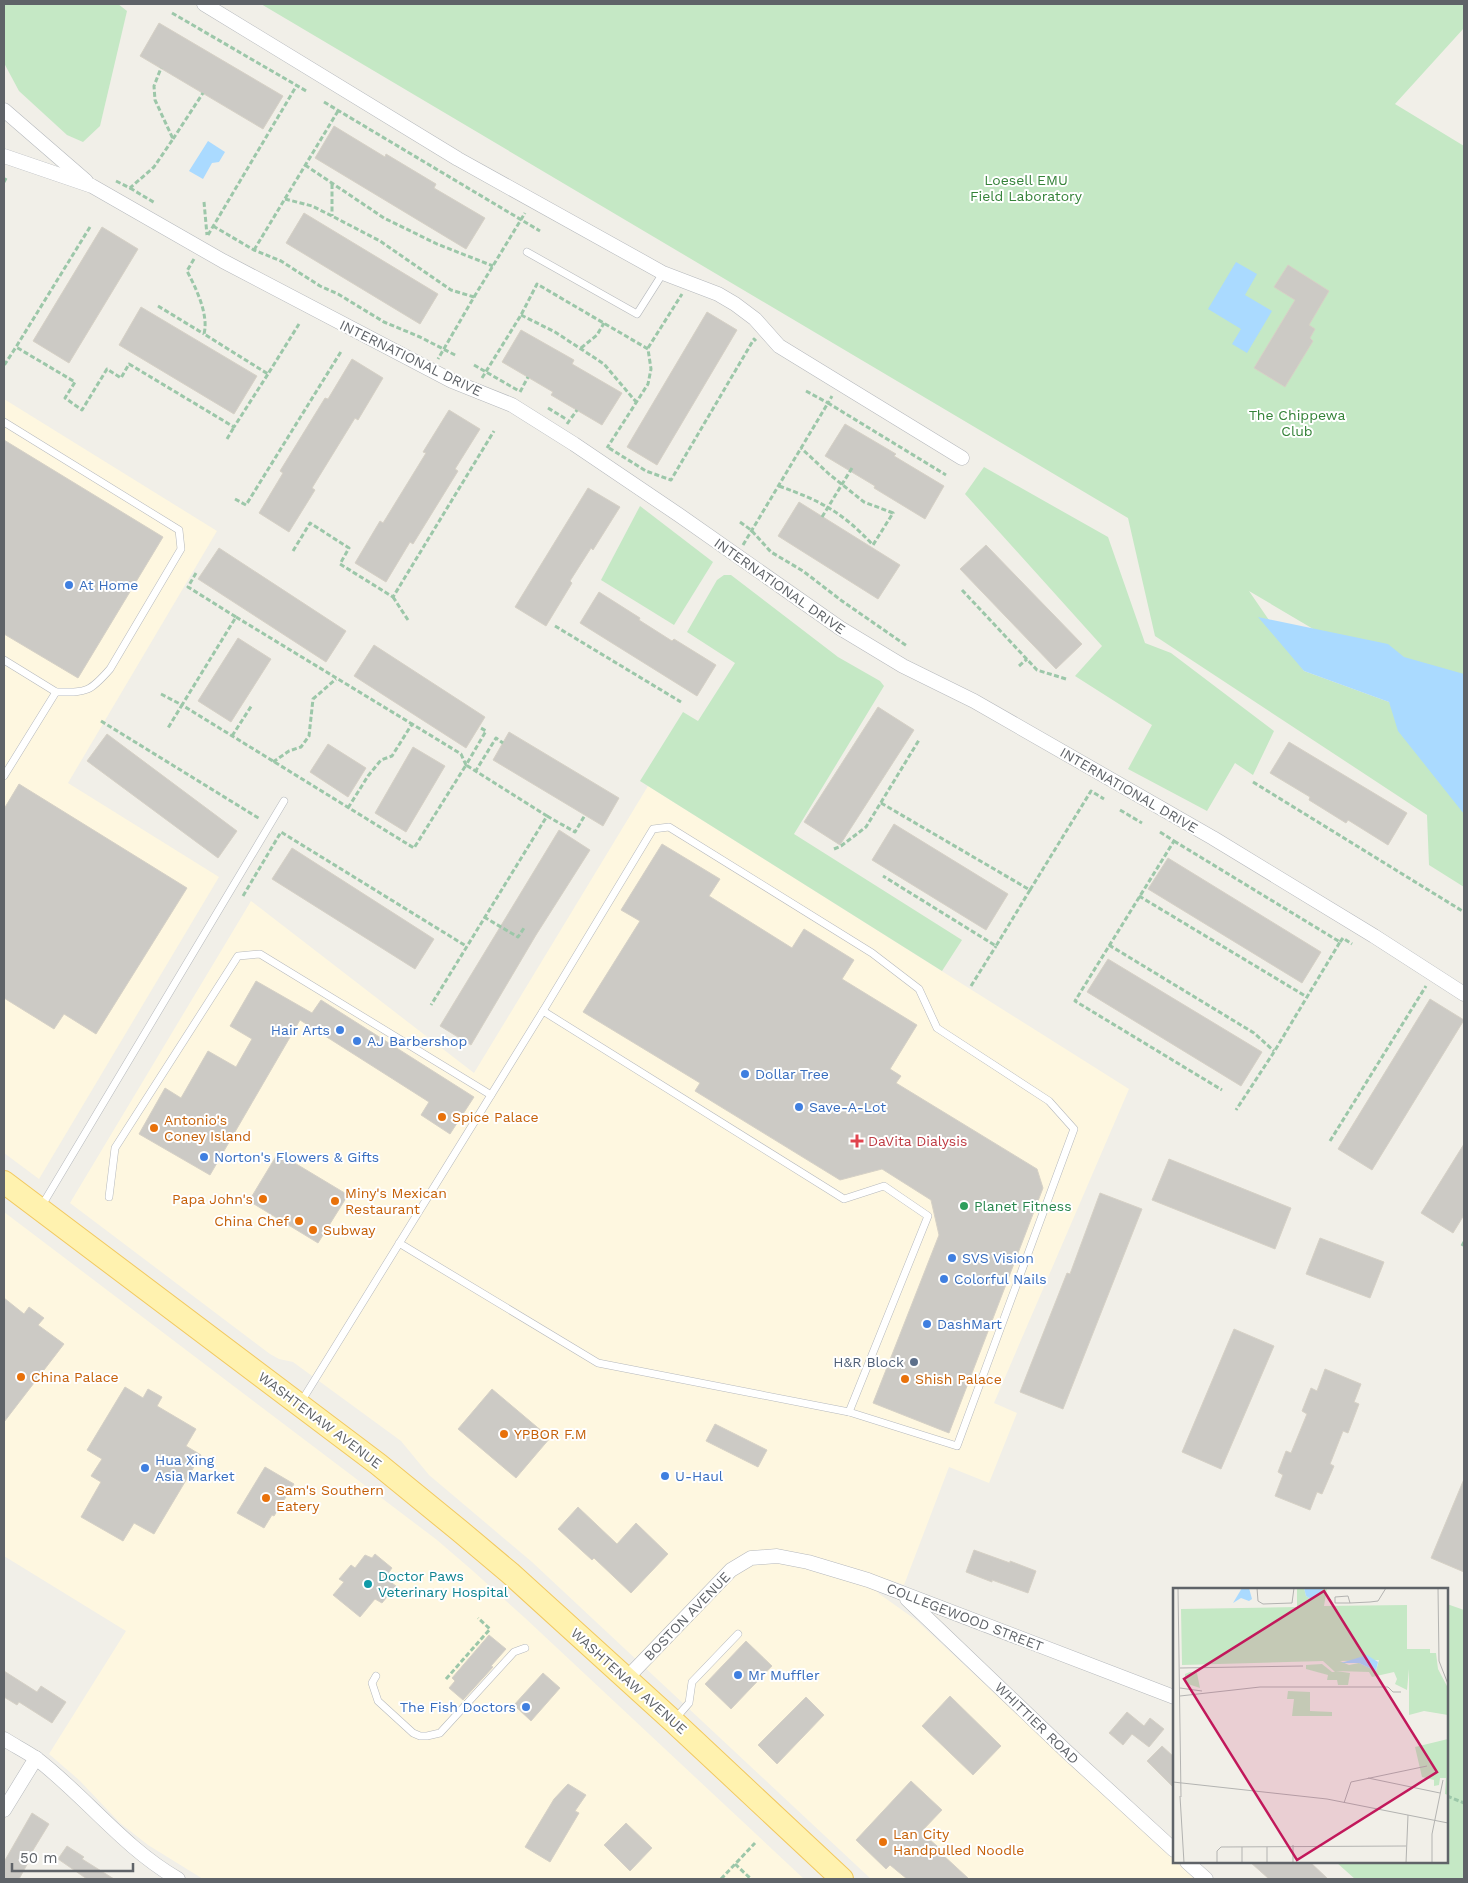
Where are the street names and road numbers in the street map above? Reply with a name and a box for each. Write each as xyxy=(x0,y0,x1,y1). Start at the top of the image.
street label: INTERNATIONAL DRIVE xyxy=(337,317,485,399)
street label: INTERNATIONAL DRIVE xyxy=(711,535,849,637)
street label: INTERNATIONAL DRIVE xyxy=(1057,744,1201,836)
street label: WASHTENAW AVENUE xyxy=(255,1368,385,1472)
street label: BOSTON AVENUE xyxy=(641,1568,733,1664)
street label: COLLEGEWOOD STREET xyxy=(884,1580,1046,1654)
street label: WASHTENAW AVENUE xyxy=(568,1625,690,1737)
street label: WHITTIER ROAD xyxy=(992,1679,1082,1767)

